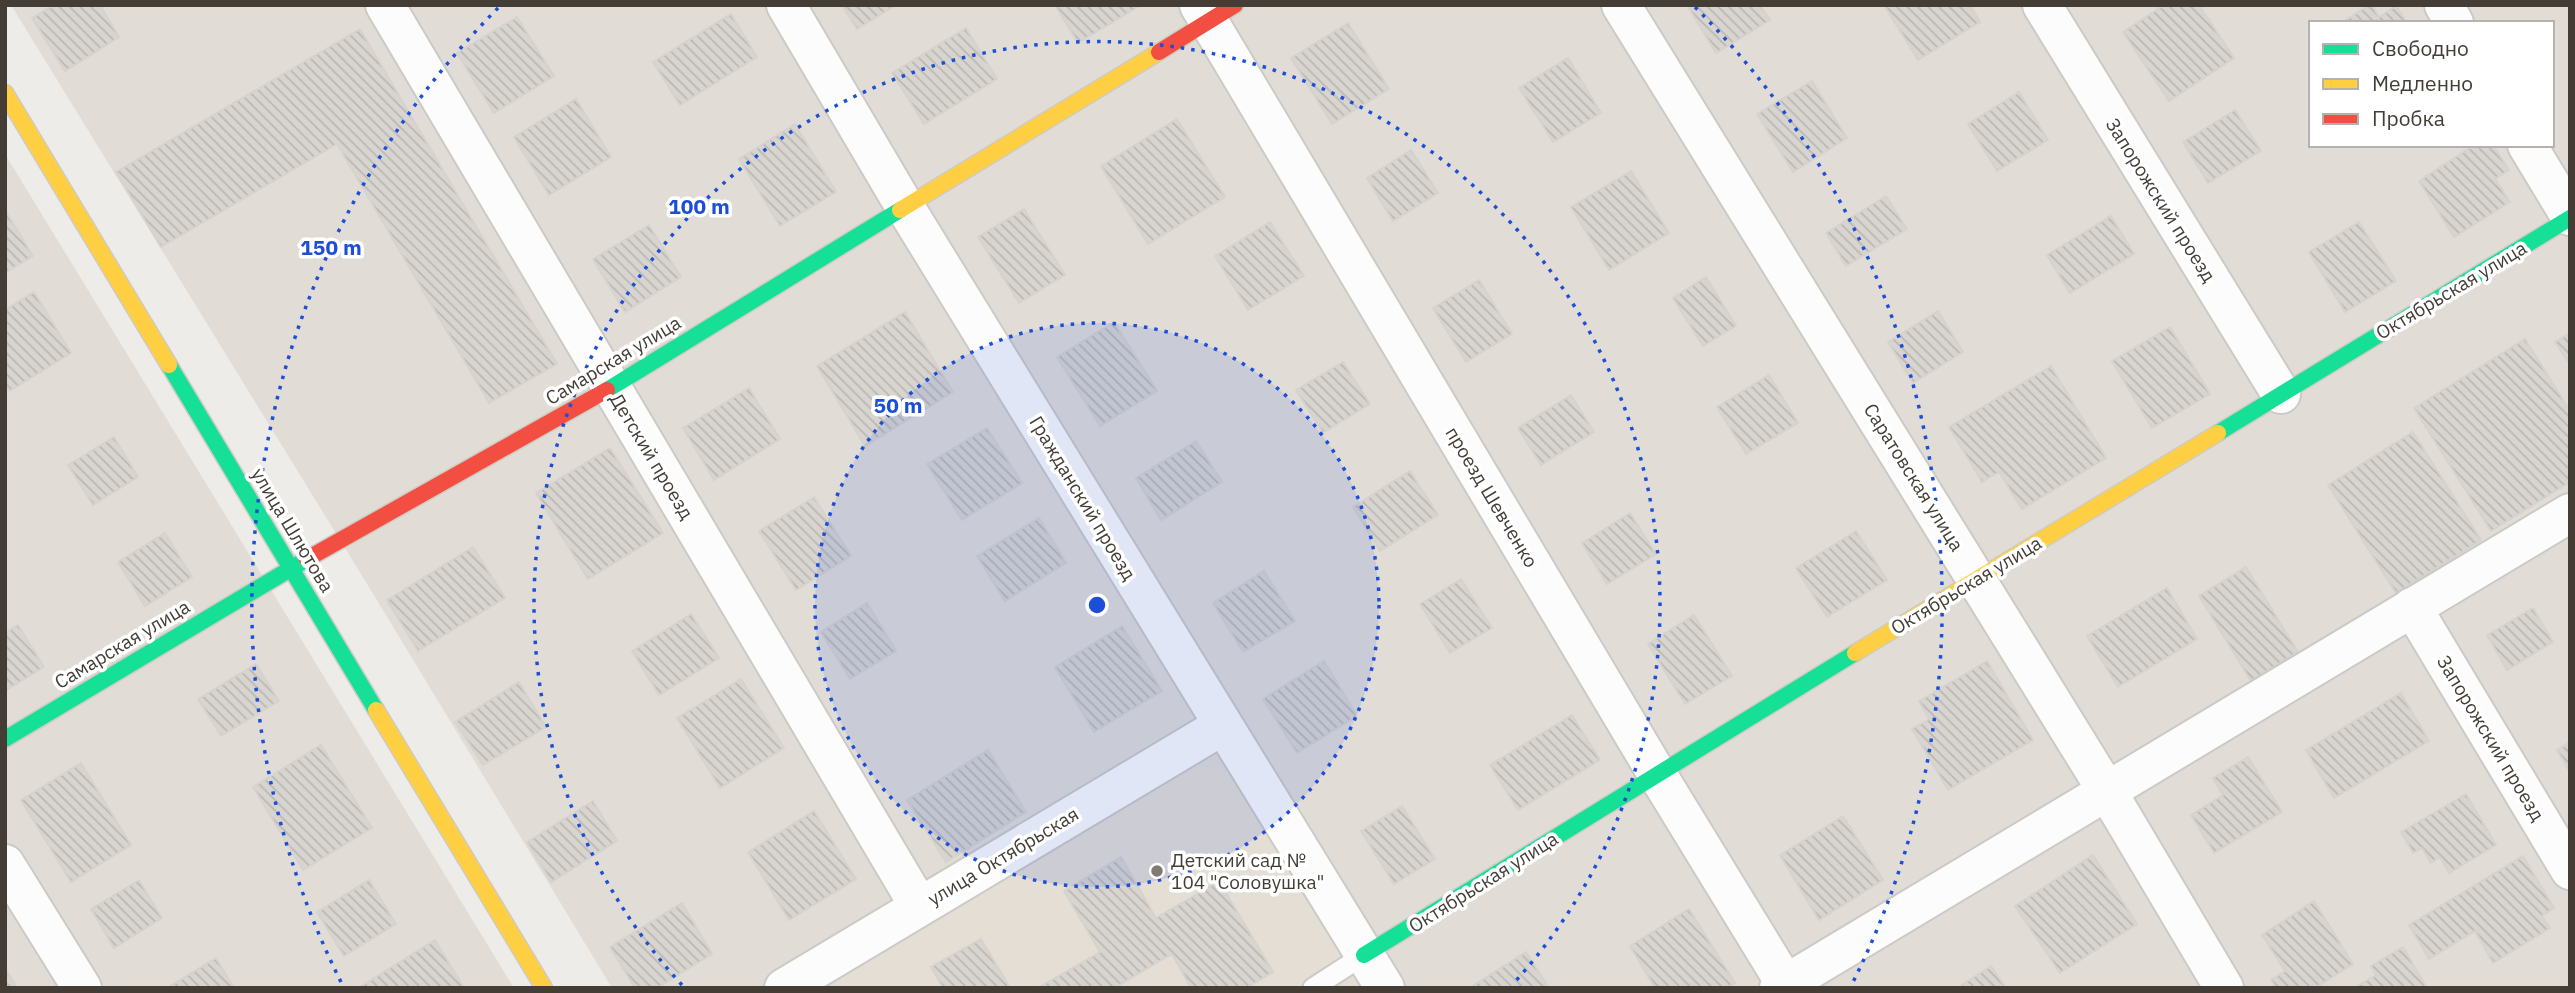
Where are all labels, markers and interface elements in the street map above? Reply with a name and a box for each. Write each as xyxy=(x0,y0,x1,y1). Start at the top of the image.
legend xyxy=(2309,21,2554,147)
text: Свободно xyxy=(2372,34,2469,62)
text: Медленно xyxy=(2372,69,2473,97)
text: Пробка xyxy=(2372,104,2445,132)
street label: Запорожский проезд xyxy=(2101,113,2221,287)
text: 100 m xyxy=(668,192,730,220)
text: 150 m xyxy=(300,233,362,261)
street label: Октябрьская улица xyxy=(2371,235,2531,345)
street label: Самарская улица xyxy=(541,310,685,410)
street label: Детский проезд xyxy=(605,388,699,524)
text: 50 m xyxy=(874,391,922,419)
street label: Саратовская улица xyxy=(1859,399,1969,555)
street label: Гражданский проезд xyxy=(1024,411,1142,585)
street label: проезд Шевченко xyxy=(1440,422,1544,572)
street label: улица Шлютова xyxy=(247,464,339,596)
street label: Октябрьская улица xyxy=(1886,530,2046,640)
centre of rings xyxy=(1085,593,1109,617)
street label: Самарская улица xyxy=(50,594,194,694)
street label: Запорожский проезд xyxy=(2432,651,2550,825)
street label: улица Октябрьская xyxy=(923,801,1083,911)
street label: Октябрьская улица xyxy=(1404,826,1562,938)
place label: Детский сад № 104 "Соловушка" xyxy=(1171,848,1324,894)
marker: Детский сад № 104 "Соловушка" xyxy=(1149,863,1165,879)

